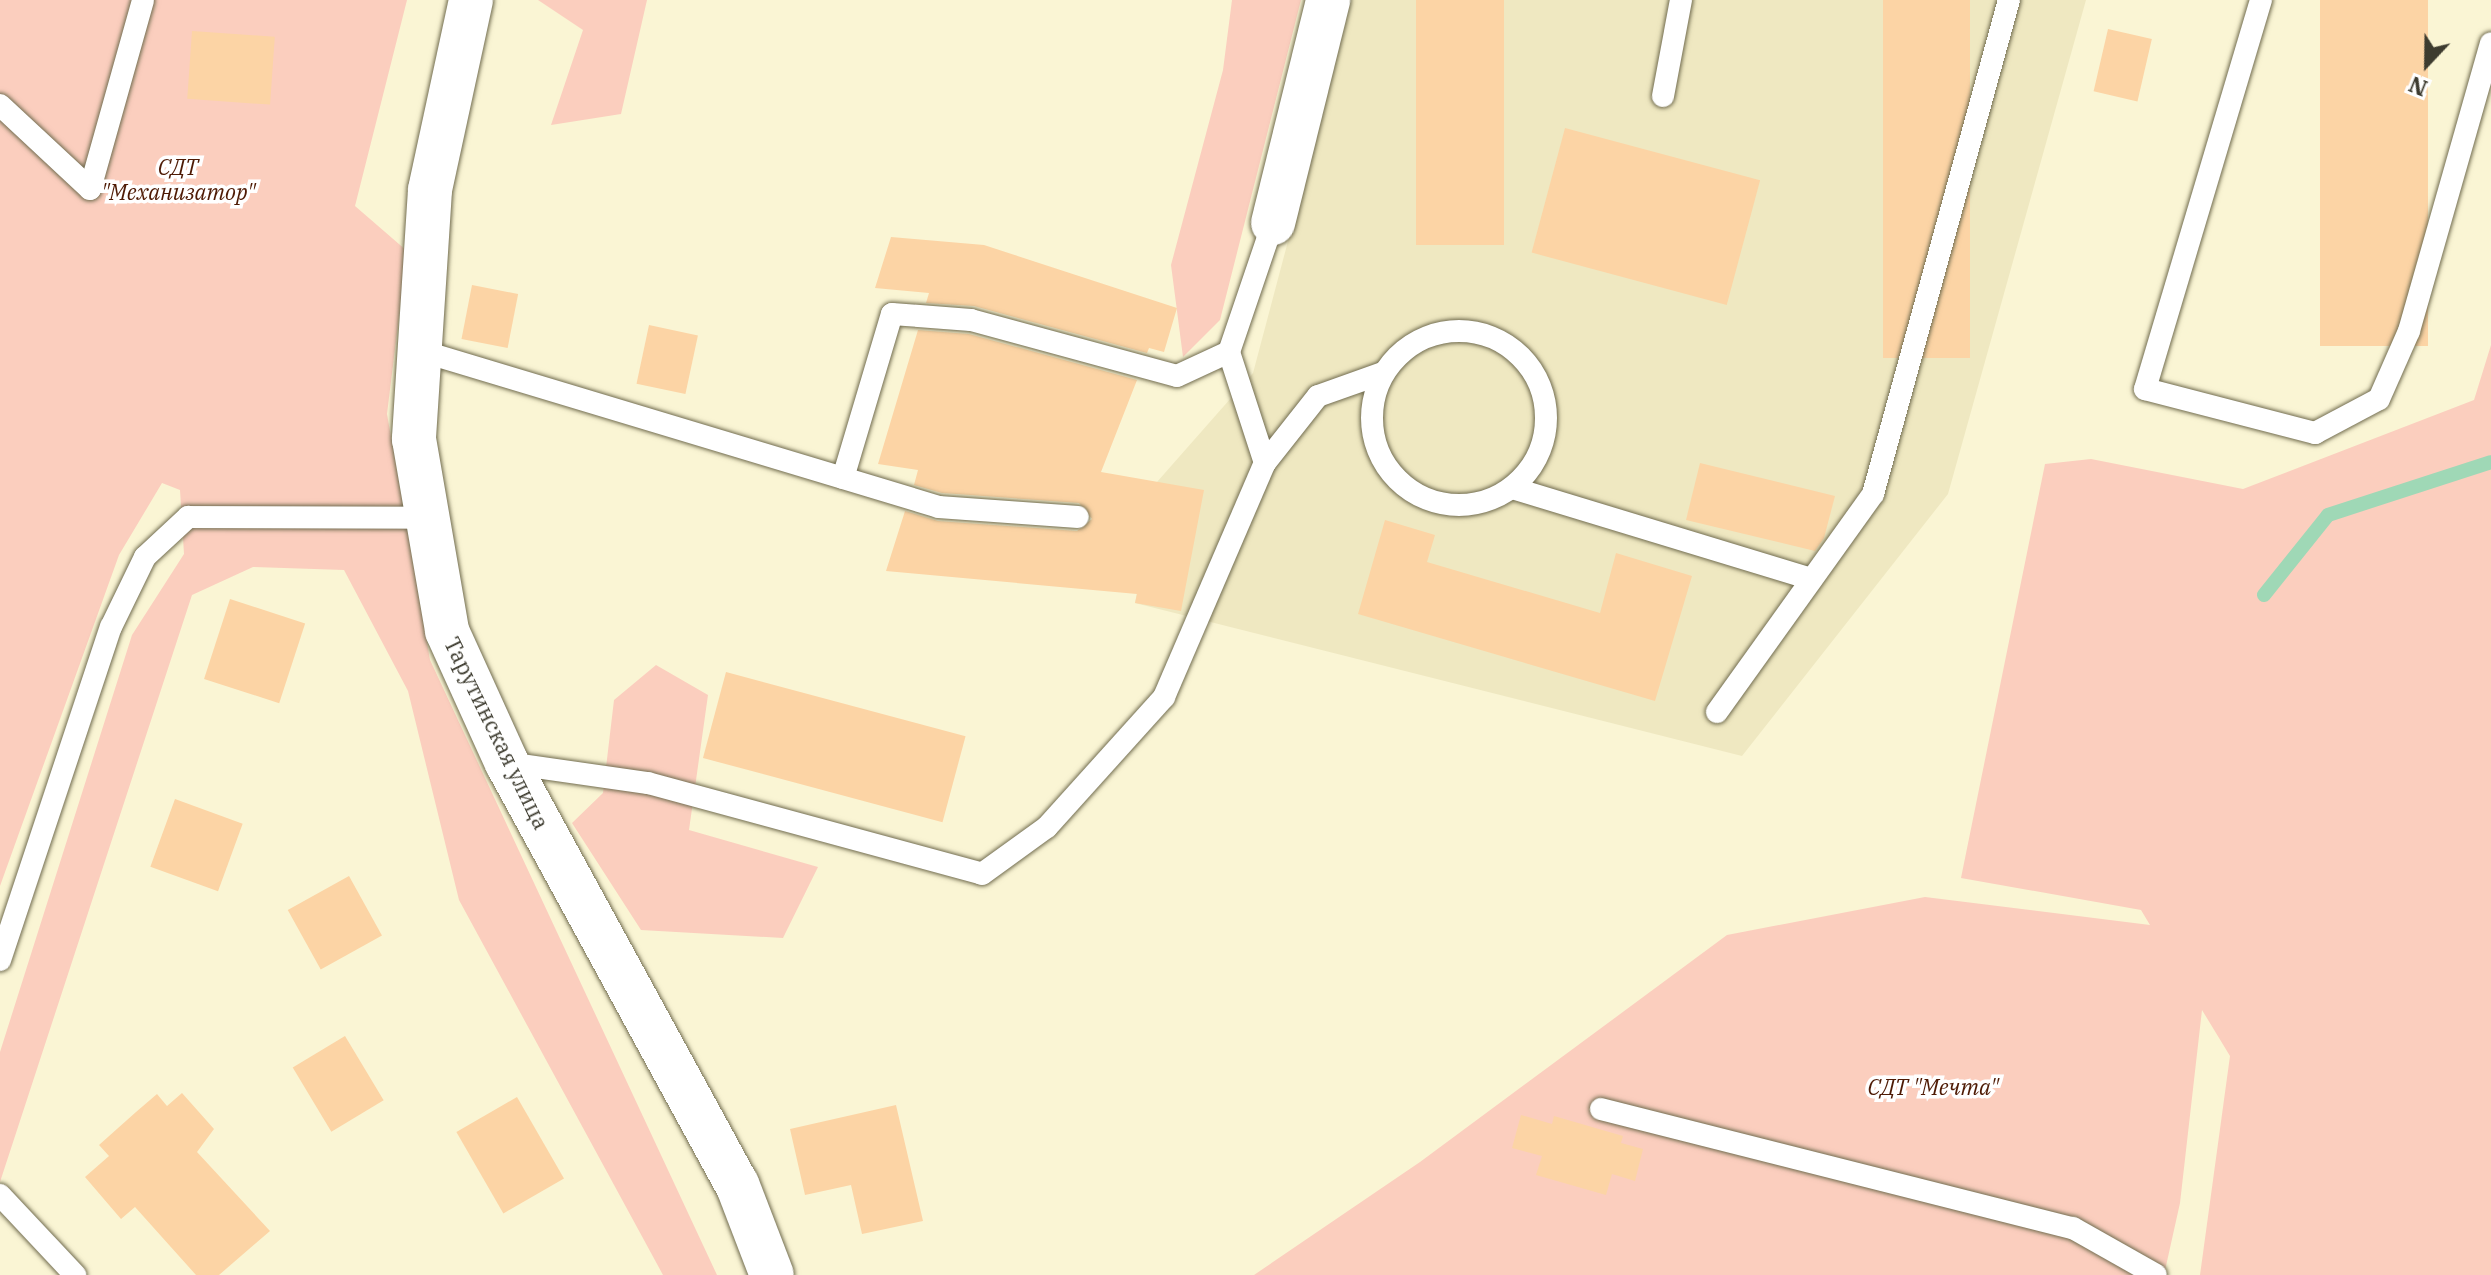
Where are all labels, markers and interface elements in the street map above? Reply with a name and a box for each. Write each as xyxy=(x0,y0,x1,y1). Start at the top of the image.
north arrow xyxy=(2387,24,2467,104)
text: N xyxy=(2404,70,2431,103)
park label: СДТ "Механизатор" xyxy=(101,153,255,204)
street label: Тарутинская улица xyxy=(439,633,555,833)
park label: СДТ "Мечта" xyxy=(1868,1074,1998,1100)

